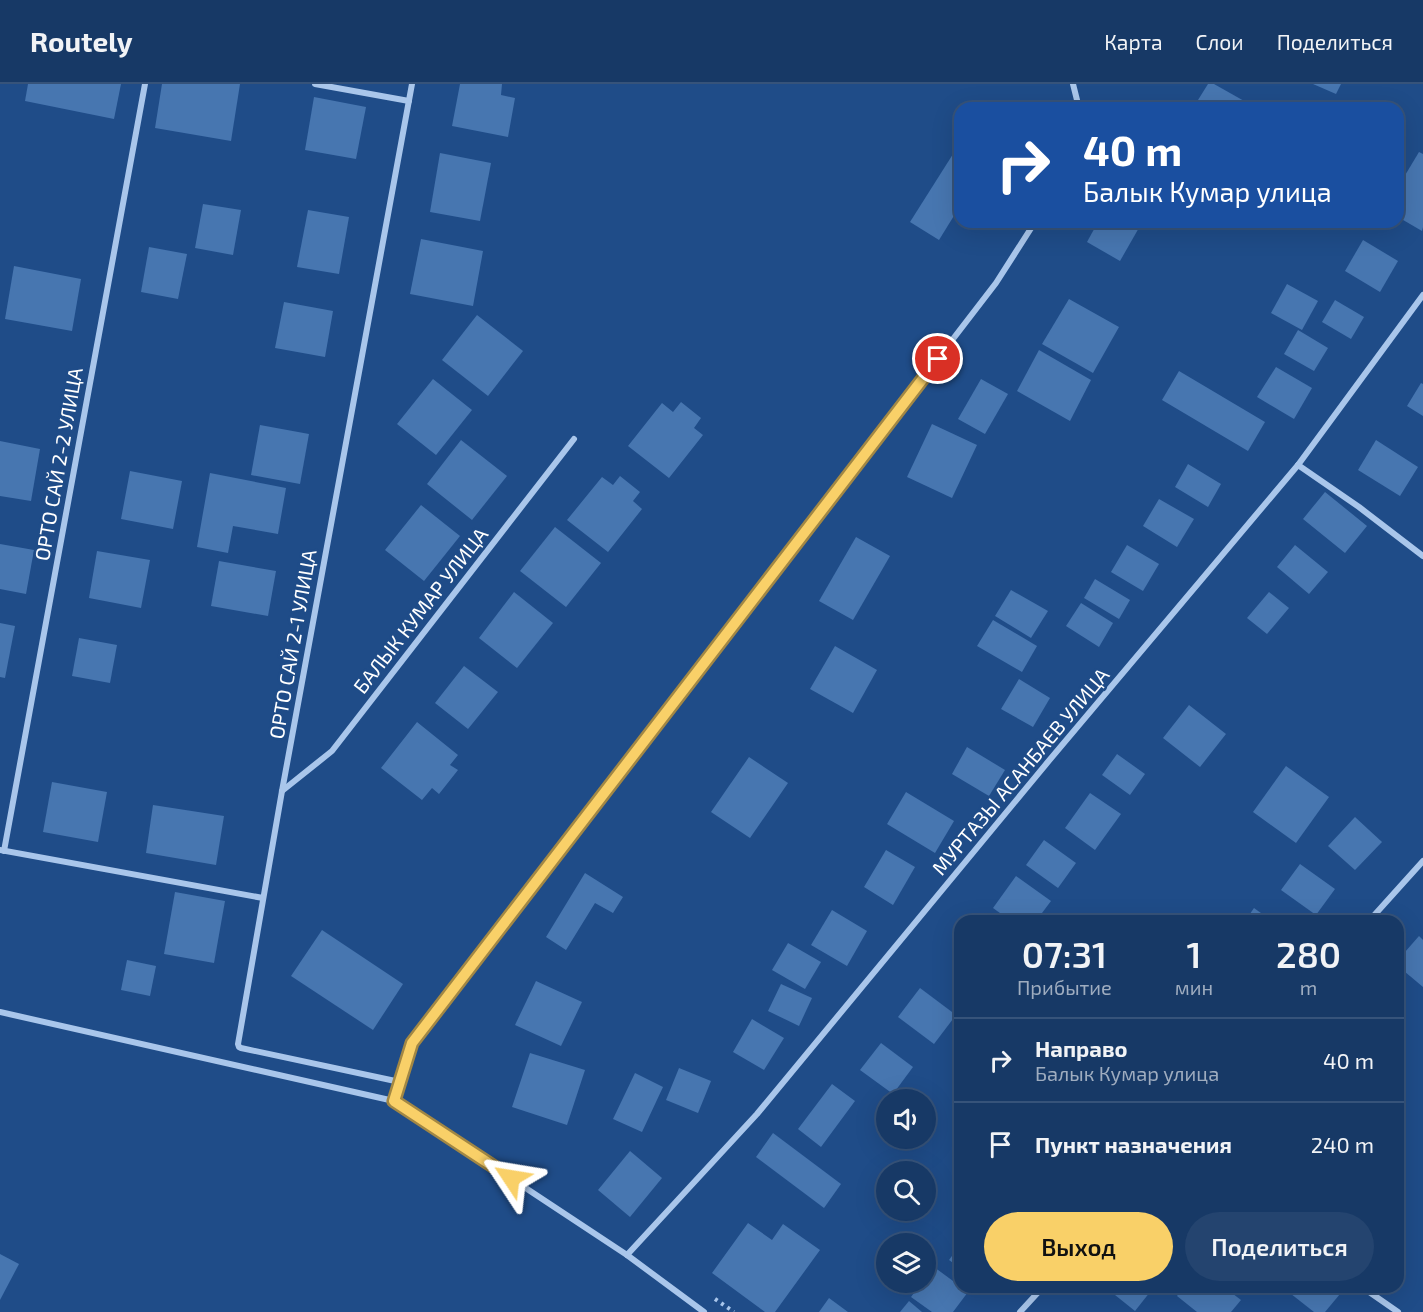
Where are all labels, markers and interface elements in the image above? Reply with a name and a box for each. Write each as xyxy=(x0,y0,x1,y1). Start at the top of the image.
text: Routely xyxy=(30,24,133,58)
text: Карта xyxy=(1104,29,1163,54)
text: Слои xyxy=(1196,29,1244,54)
text: Поделиться xyxy=(1277,29,1393,54)
text: 40 m xyxy=(1083,124,1182,174)
icon: right xyxy=(984,126,1062,204)
text: Балык Кумар улица xyxy=(1083,175,1332,207)
pin xyxy=(912,333,963,384)
icon: arrive xyxy=(921,342,954,375)
street label: ОРТО САЙ 2-2 УЛИЦА xyxy=(29,365,87,563)
street label: БАЛЫК КУМАР УЛИЦА xyxy=(348,522,493,698)
street label: ОРТО САЙ 2-1 УЛИЦА xyxy=(264,547,321,741)
street label: МУРТАЗЫ АСАНБАЕВ УЛИЦА xyxy=(926,662,1114,879)
text: 07:31 xyxy=(1022,932,1107,975)
text: 1 xyxy=(1186,932,1201,975)
text: 280 xyxy=(1276,932,1341,975)
text: Прибытие xyxy=(1017,975,1112,999)
text: мин xyxy=(1175,975,1213,999)
text: m xyxy=(1300,975,1317,999)
text: Направо xyxy=(1035,1035,1128,1061)
icon: right xyxy=(984,1044,1017,1077)
text: 40 m xyxy=(1323,1047,1374,1073)
text: Балык Кумар улица xyxy=(1035,1061,1219,1085)
map controls xyxy=(876,1089,936,1293)
button: sound xyxy=(876,1089,936,1149)
icon: arrive xyxy=(984,1128,1017,1161)
text: Пункт назначения xyxy=(1035,1131,1232,1157)
text: 240 m xyxy=(1311,1131,1374,1157)
position arrow xyxy=(479,1146,543,1210)
button: search xyxy=(876,1161,936,1221)
button: Выход xyxy=(984,1212,1173,1281)
button: Поделиться xyxy=(1185,1212,1374,1281)
button: layers xyxy=(876,1233,936,1293)

